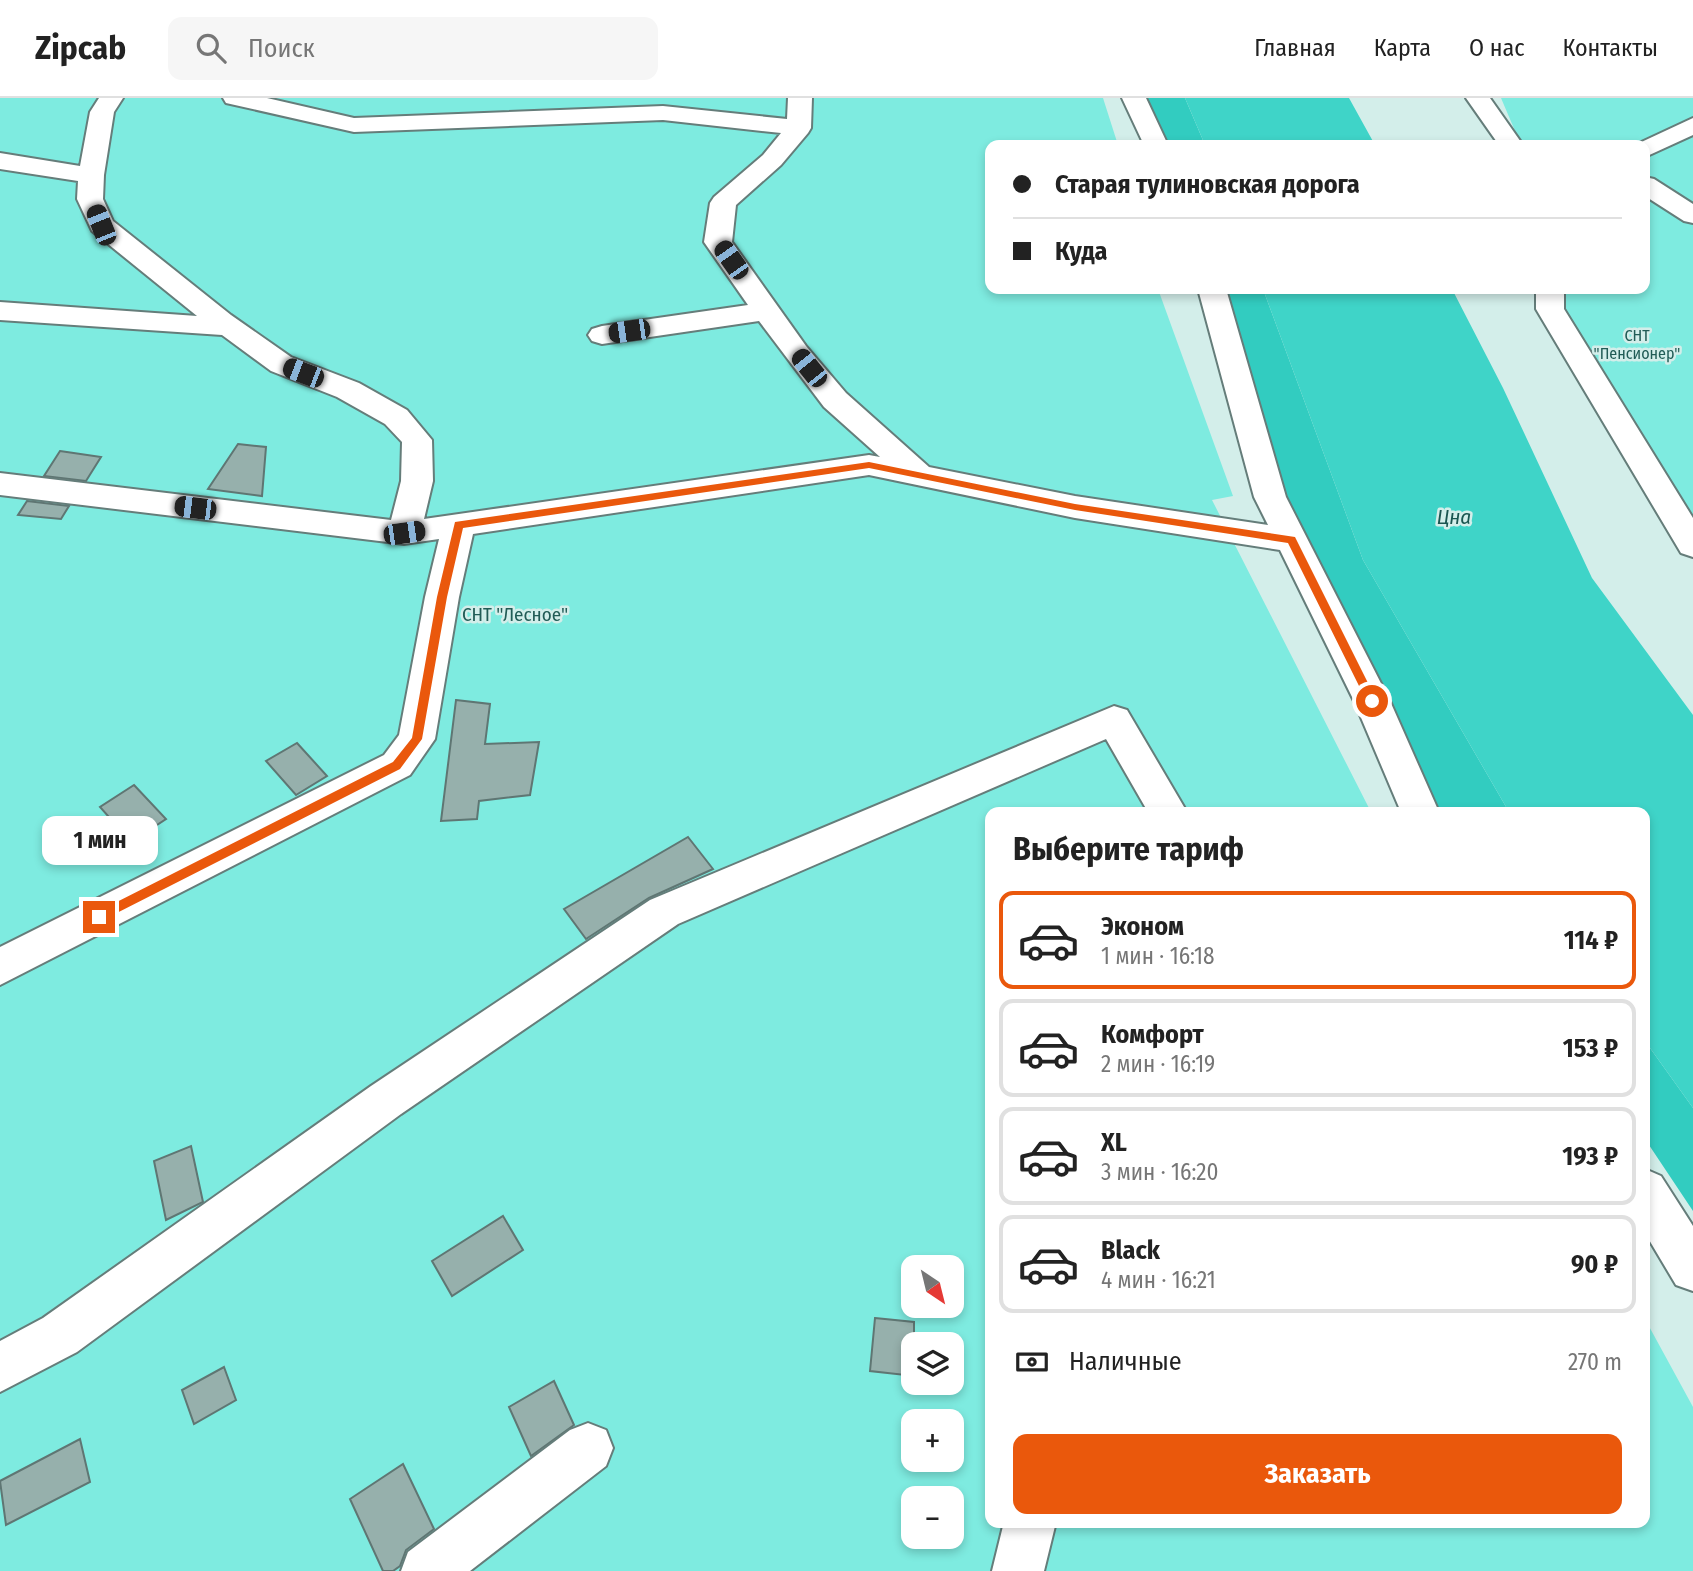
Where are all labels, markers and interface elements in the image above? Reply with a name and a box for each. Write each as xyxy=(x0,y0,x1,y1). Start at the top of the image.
search box xyxy=(168,17,658,80)
text: Zipcab xyxy=(35,28,126,68)
icon: search xyxy=(192,29,230,67)
text: Поиск xyxy=(248,33,315,64)
text: Главная xyxy=(1254,34,1336,62)
text: Карта xyxy=(1374,34,1431,62)
text: О нас xyxy=(1469,34,1524,62)
text: Контакты xyxy=(1562,34,1658,62)
text: Старая тулиновская дорога xyxy=(1055,169,1360,200)
car xyxy=(84,202,119,248)
text: Куда xyxy=(1055,236,1108,267)
car xyxy=(711,237,752,283)
car xyxy=(607,318,652,344)
park label: СНТ "Пенсионер" xyxy=(1594,326,1680,363)
car xyxy=(788,345,831,391)
car xyxy=(280,356,327,390)
car xyxy=(173,495,218,521)
water label: Цна xyxy=(1437,504,1471,530)
car xyxy=(382,520,427,546)
park label: СНТ "Лесное" xyxy=(462,603,568,626)
route start xyxy=(1356,685,1388,717)
callout: 1 мин xyxy=(41,816,157,864)
text: 1 мин xyxy=(73,826,127,854)
text: Выберите тариф xyxy=(1013,830,1244,868)
route end xyxy=(83,901,115,933)
icon: car xyxy=(1017,909,1080,972)
text: Эконом xyxy=(1101,911,1184,942)
text: 114 ₽ xyxy=(1564,925,1618,956)
text: 1 мин · 16:18 xyxy=(1101,942,1214,970)
icon: car xyxy=(1017,1017,1080,1080)
text: Комфорт xyxy=(1101,1019,1204,1050)
text: 153 ₽ xyxy=(1563,1033,1618,1064)
text: 2 мин · 16:19 xyxy=(1101,1050,1215,1078)
icon: car xyxy=(1017,1125,1080,1188)
text: XL xyxy=(1101,1127,1127,1158)
text: 193 ₽ xyxy=(1562,1141,1618,1172)
text: 3 мин · 16:20 xyxy=(1101,1158,1218,1186)
icon: car xyxy=(1017,1233,1080,1296)
text: Black xyxy=(1101,1235,1160,1266)
text: 90 ₽ xyxy=(1571,1249,1618,1280)
north arrow xyxy=(901,1255,964,1318)
map controls xyxy=(901,1255,964,1549)
text: 4 мин · 16:21 xyxy=(1101,1266,1216,1294)
button: layers xyxy=(901,1332,964,1395)
icon: cash xyxy=(1013,1343,1051,1381)
text: Наличные xyxy=(1069,1346,1182,1377)
text: 270 m xyxy=(1568,1348,1622,1376)
button: + xyxy=(901,1409,964,1472)
button: Заказать xyxy=(1013,1434,1622,1514)
button: − xyxy=(901,1486,964,1549)

